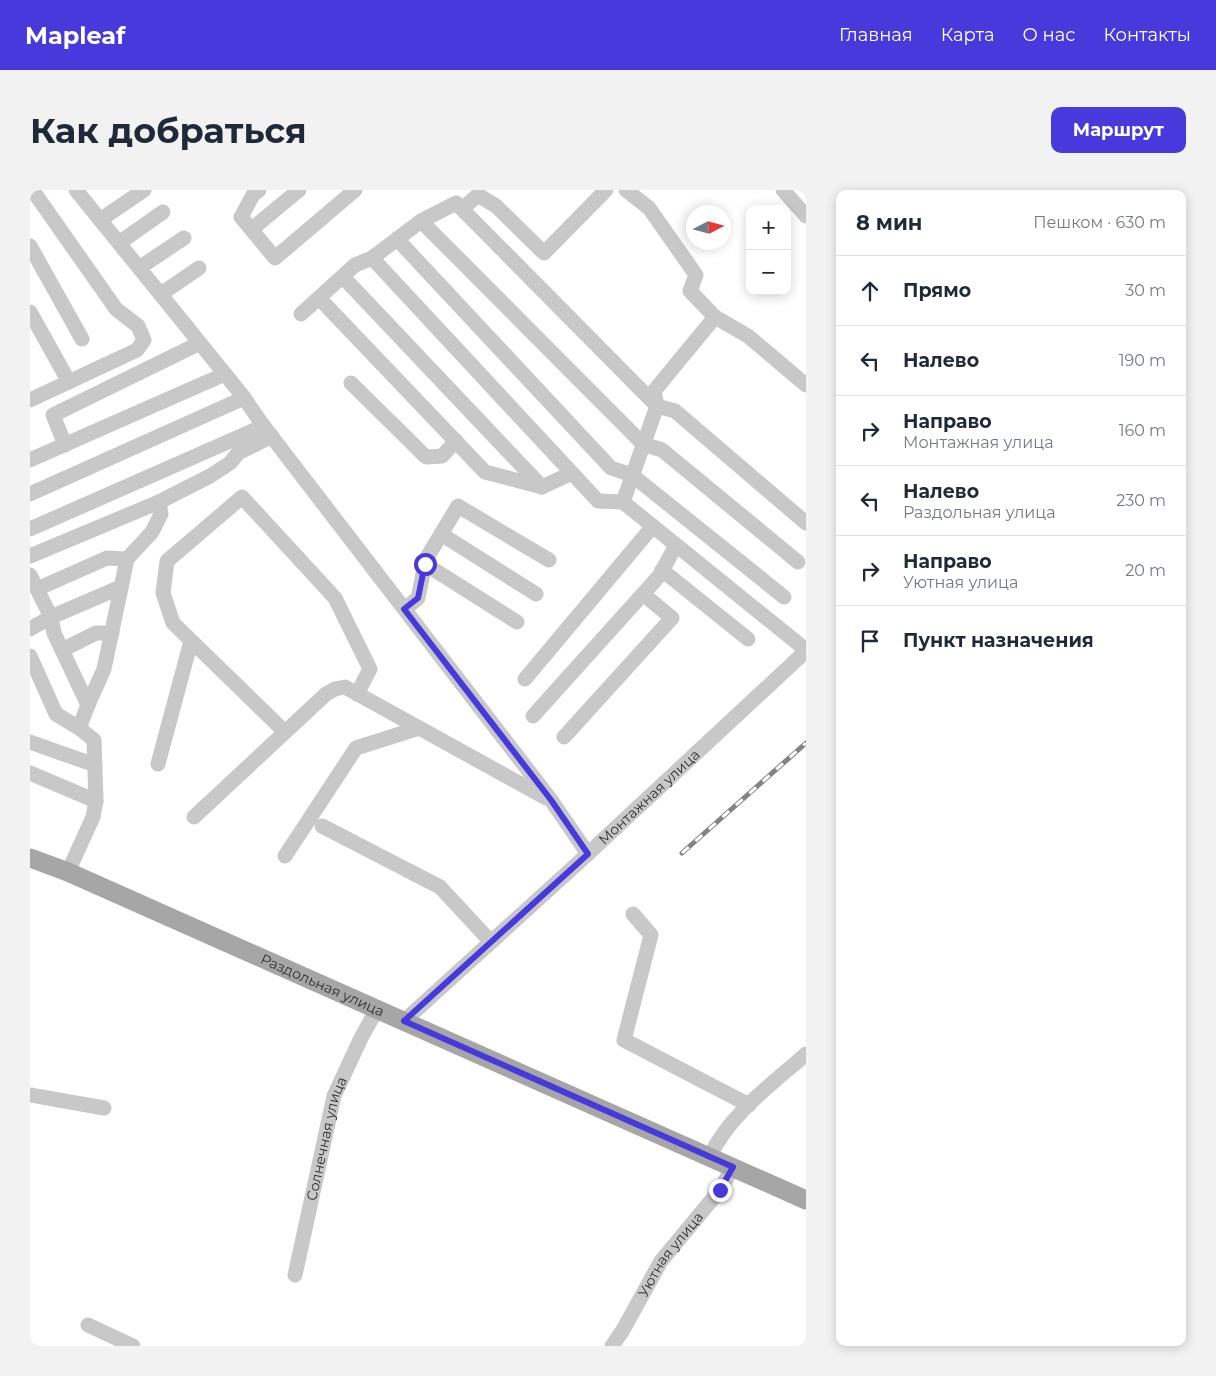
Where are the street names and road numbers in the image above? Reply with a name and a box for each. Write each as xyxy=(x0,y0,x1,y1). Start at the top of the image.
street label: Монтажная улица xyxy=(595,746,703,848)
street label: Раздольная улица xyxy=(258,950,387,1020)
street label: Солнечная улица xyxy=(302,1074,351,1202)
street label: Уютная улица xyxy=(634,1208,707,1300)

